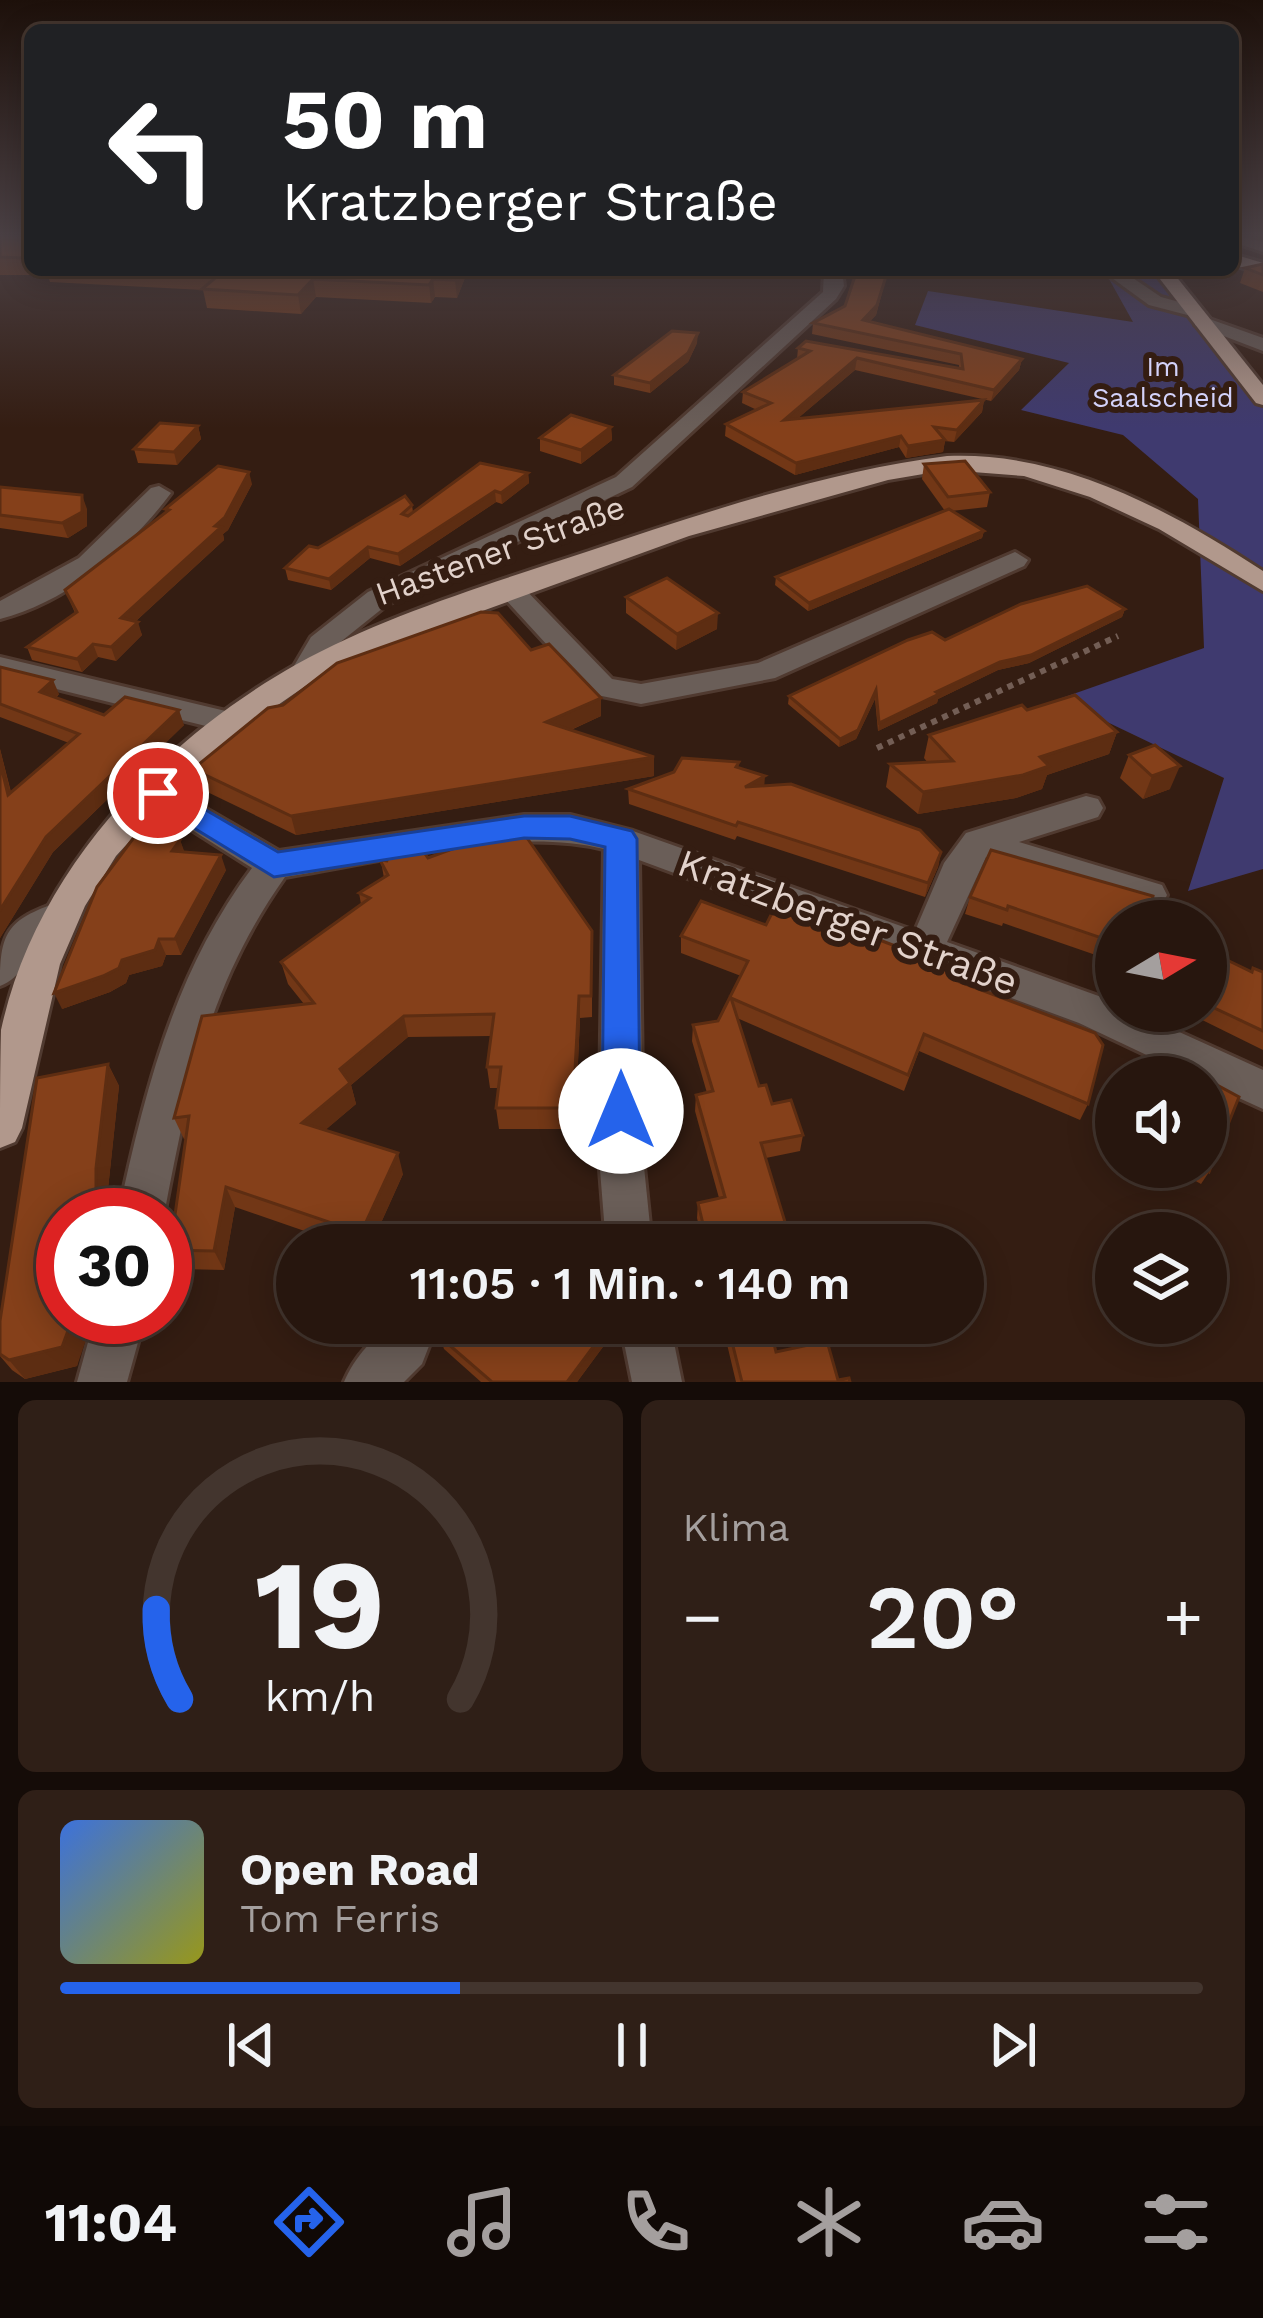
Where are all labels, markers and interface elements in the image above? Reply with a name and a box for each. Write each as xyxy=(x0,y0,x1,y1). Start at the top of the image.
text: 50 m xyxy=(282,70,488,168)
icon: left xyxy=(84,72,240,228)
text: Kratzberger Straße xyxy=(282,170,778,233)
park label: Im Saalscheid xyxy=(1092,351,1234,414)
street label: Hastener Straße xyxy=(370,487,630,613)
pin xyxy=(107,742,209,844)
icon: arrive xyxy=(125,760,191,826)
street label: Kratzberger Straße xyxy=(672,840,1024,1004)
north arrow xyxy=(1095,900,1227,1032)
map controls xyxy=(1095,900,1227,1344)
position arrow xyxy=(558,1048,684,1174)
button: sound xyxy=(1095,1056,1227,1188)
speed limit sign: 30 xyxy=(36,1188,192,1344)
button: layers xyxy=(1095,1212,1227,1344)
text: 11:05 · 1 Min. · 140 m xyxy=(410,1257,850,1310)
text: Klima xyxy=(683,1505,790,1550)
text: 19 xyxy=(255,1532,386,1678)
text: 20° xyxy=(866,1564,1020,1670)
text: − xyxy=(683,1579,722,1656)
text: + xyxy=(1163,1579,1203,1656)
text: km/h xyxy=(265,1671,375,1721)
text: Open Road xyxy=(240,1843,480,1896)
text: Tom Ferris xyxy=(240,1896,440,1941)
icon: previous xyxy=(218,2012,284,2078)
icon: pause xyxy=(599,2012,665,2078)
icon: next xyxy=(980,2012,1046,2078)
icon: directions xyxy=(267,2180,351,2264)
icon: music xyxy=(440,2180,524,2264)
icon: phone xyxy=(614,2180,698,2264)
icon: climate xyxy=(787,2180,871,2264)
icon: car xyxy=(961,2180,1045,2264)
icon: filters xyxy=(1134,2180,1218,2264)
text: 11:04 xyxy=(45,2191,177,2254)

